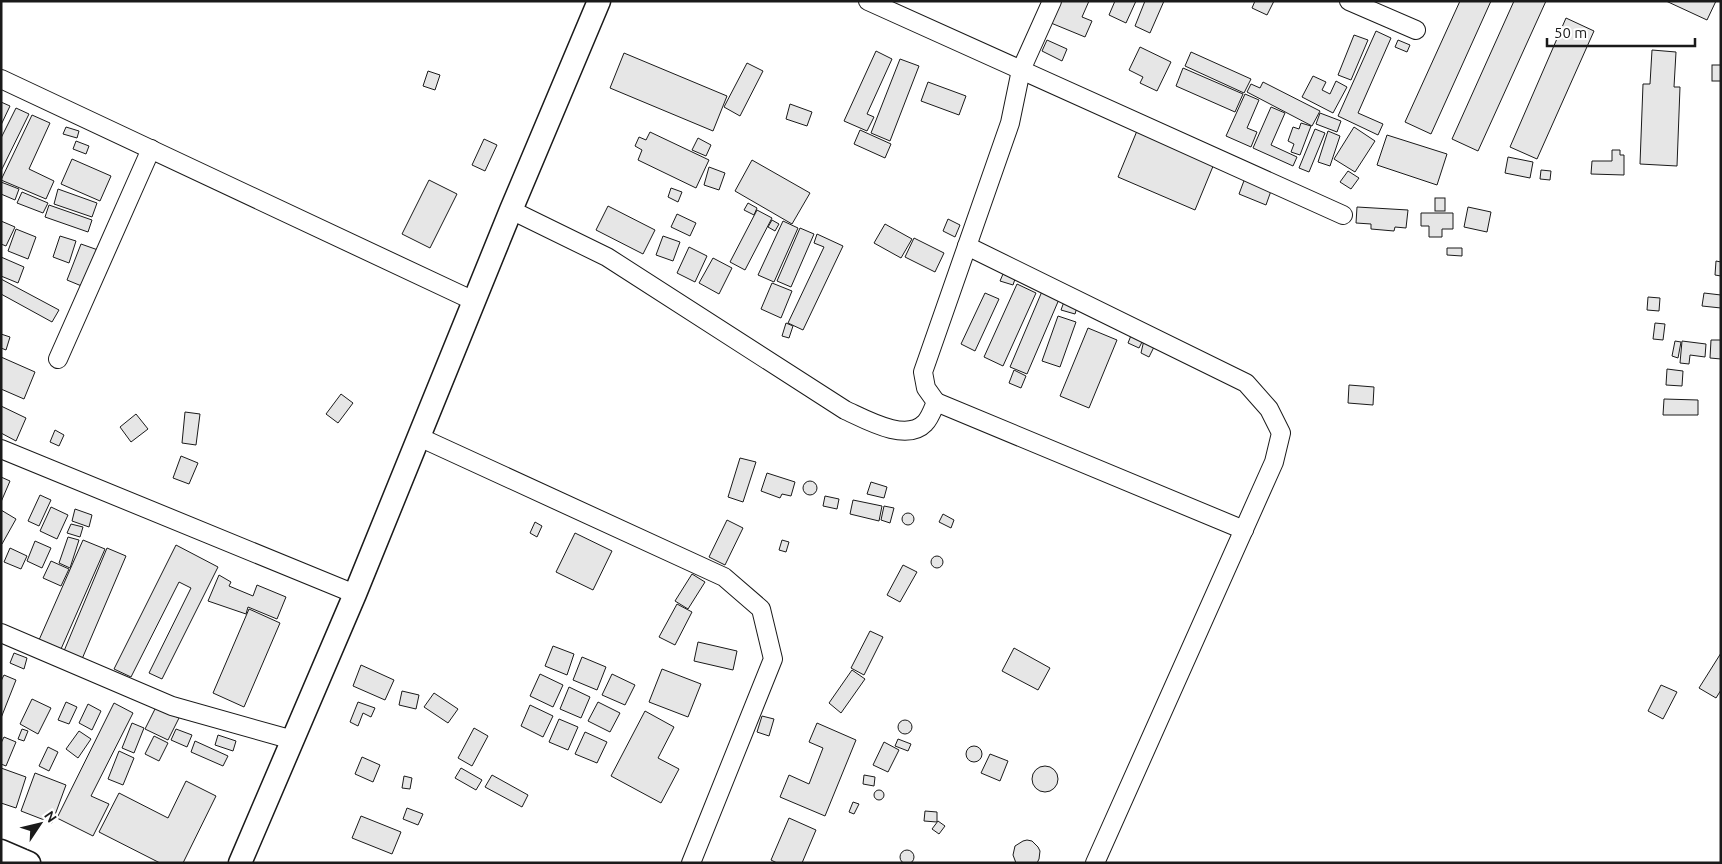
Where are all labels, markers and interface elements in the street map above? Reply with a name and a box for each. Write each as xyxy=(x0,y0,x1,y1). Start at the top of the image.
scale bar xyxy=(1547,15,1694,47)
text: 50 m xyxy=(1554,24,1587,41)
north arrow xyxy=(15,799,65,849)
text: N xyxy=(41,808,60,825)

